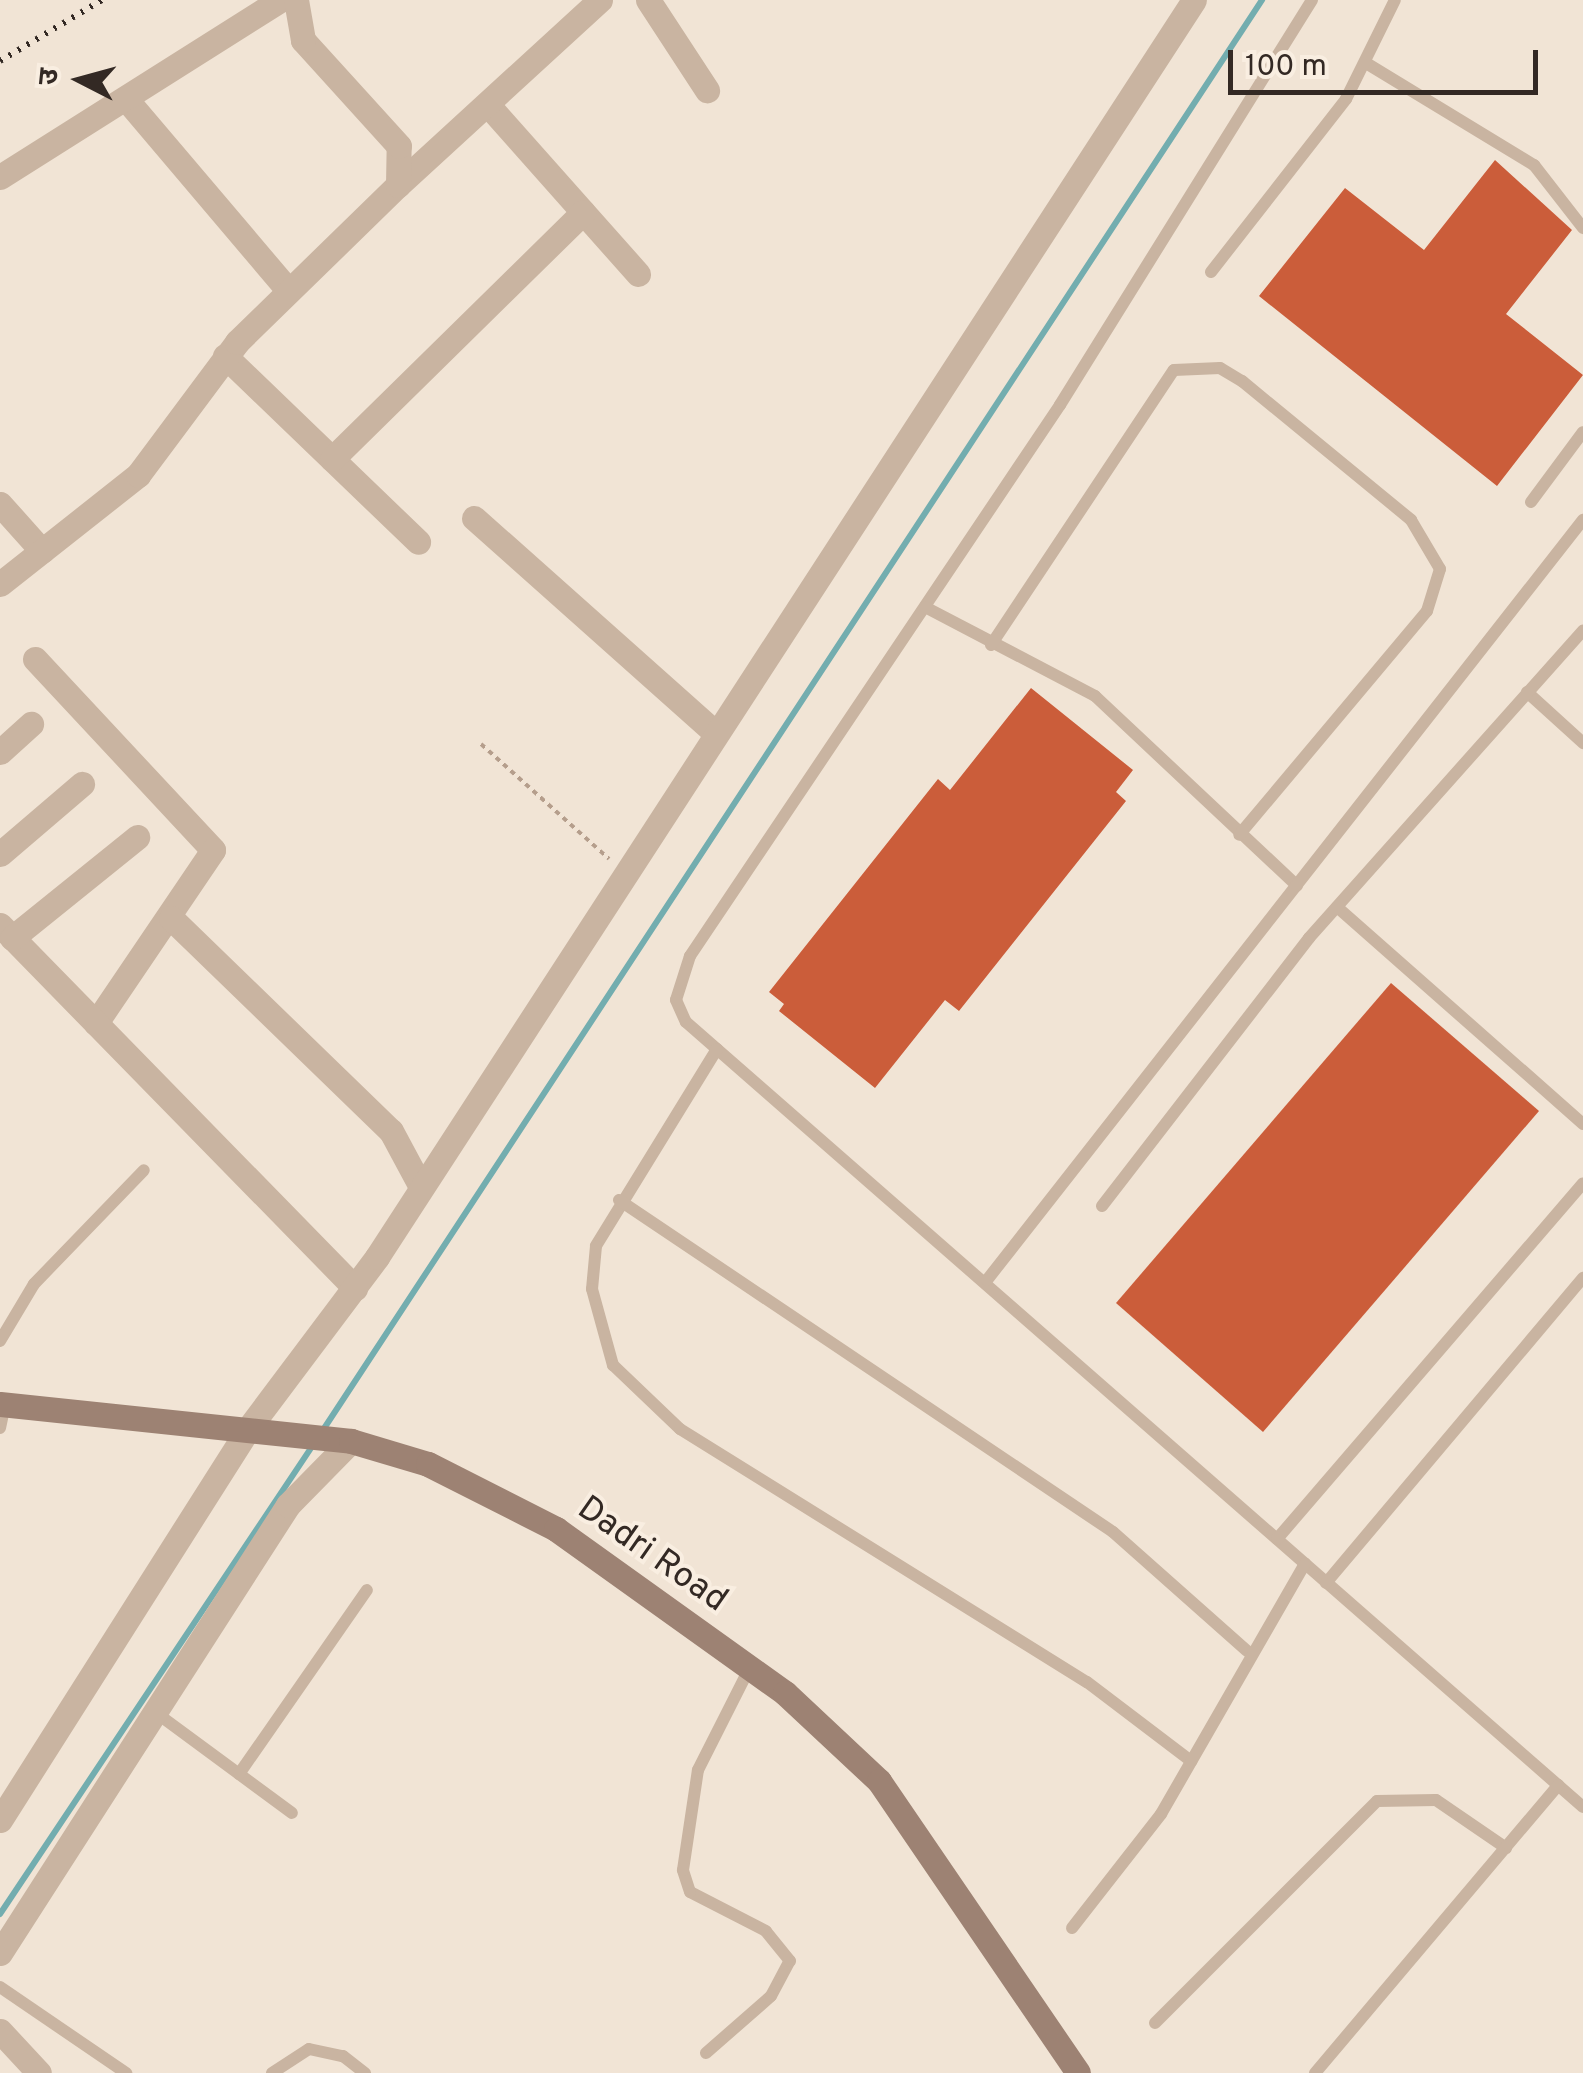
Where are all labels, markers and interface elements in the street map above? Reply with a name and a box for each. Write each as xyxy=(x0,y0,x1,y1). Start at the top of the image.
north arrow xyxy=(30,30,130,130)
scale bar xyxy=(1233,30,1543,92)
text: 100 m xyxy=(1245,49,1327,86)
text: उ xyxy=(31,67,69,87)
street label: Dadri Road xyxy=(569,1488,735,1622)

